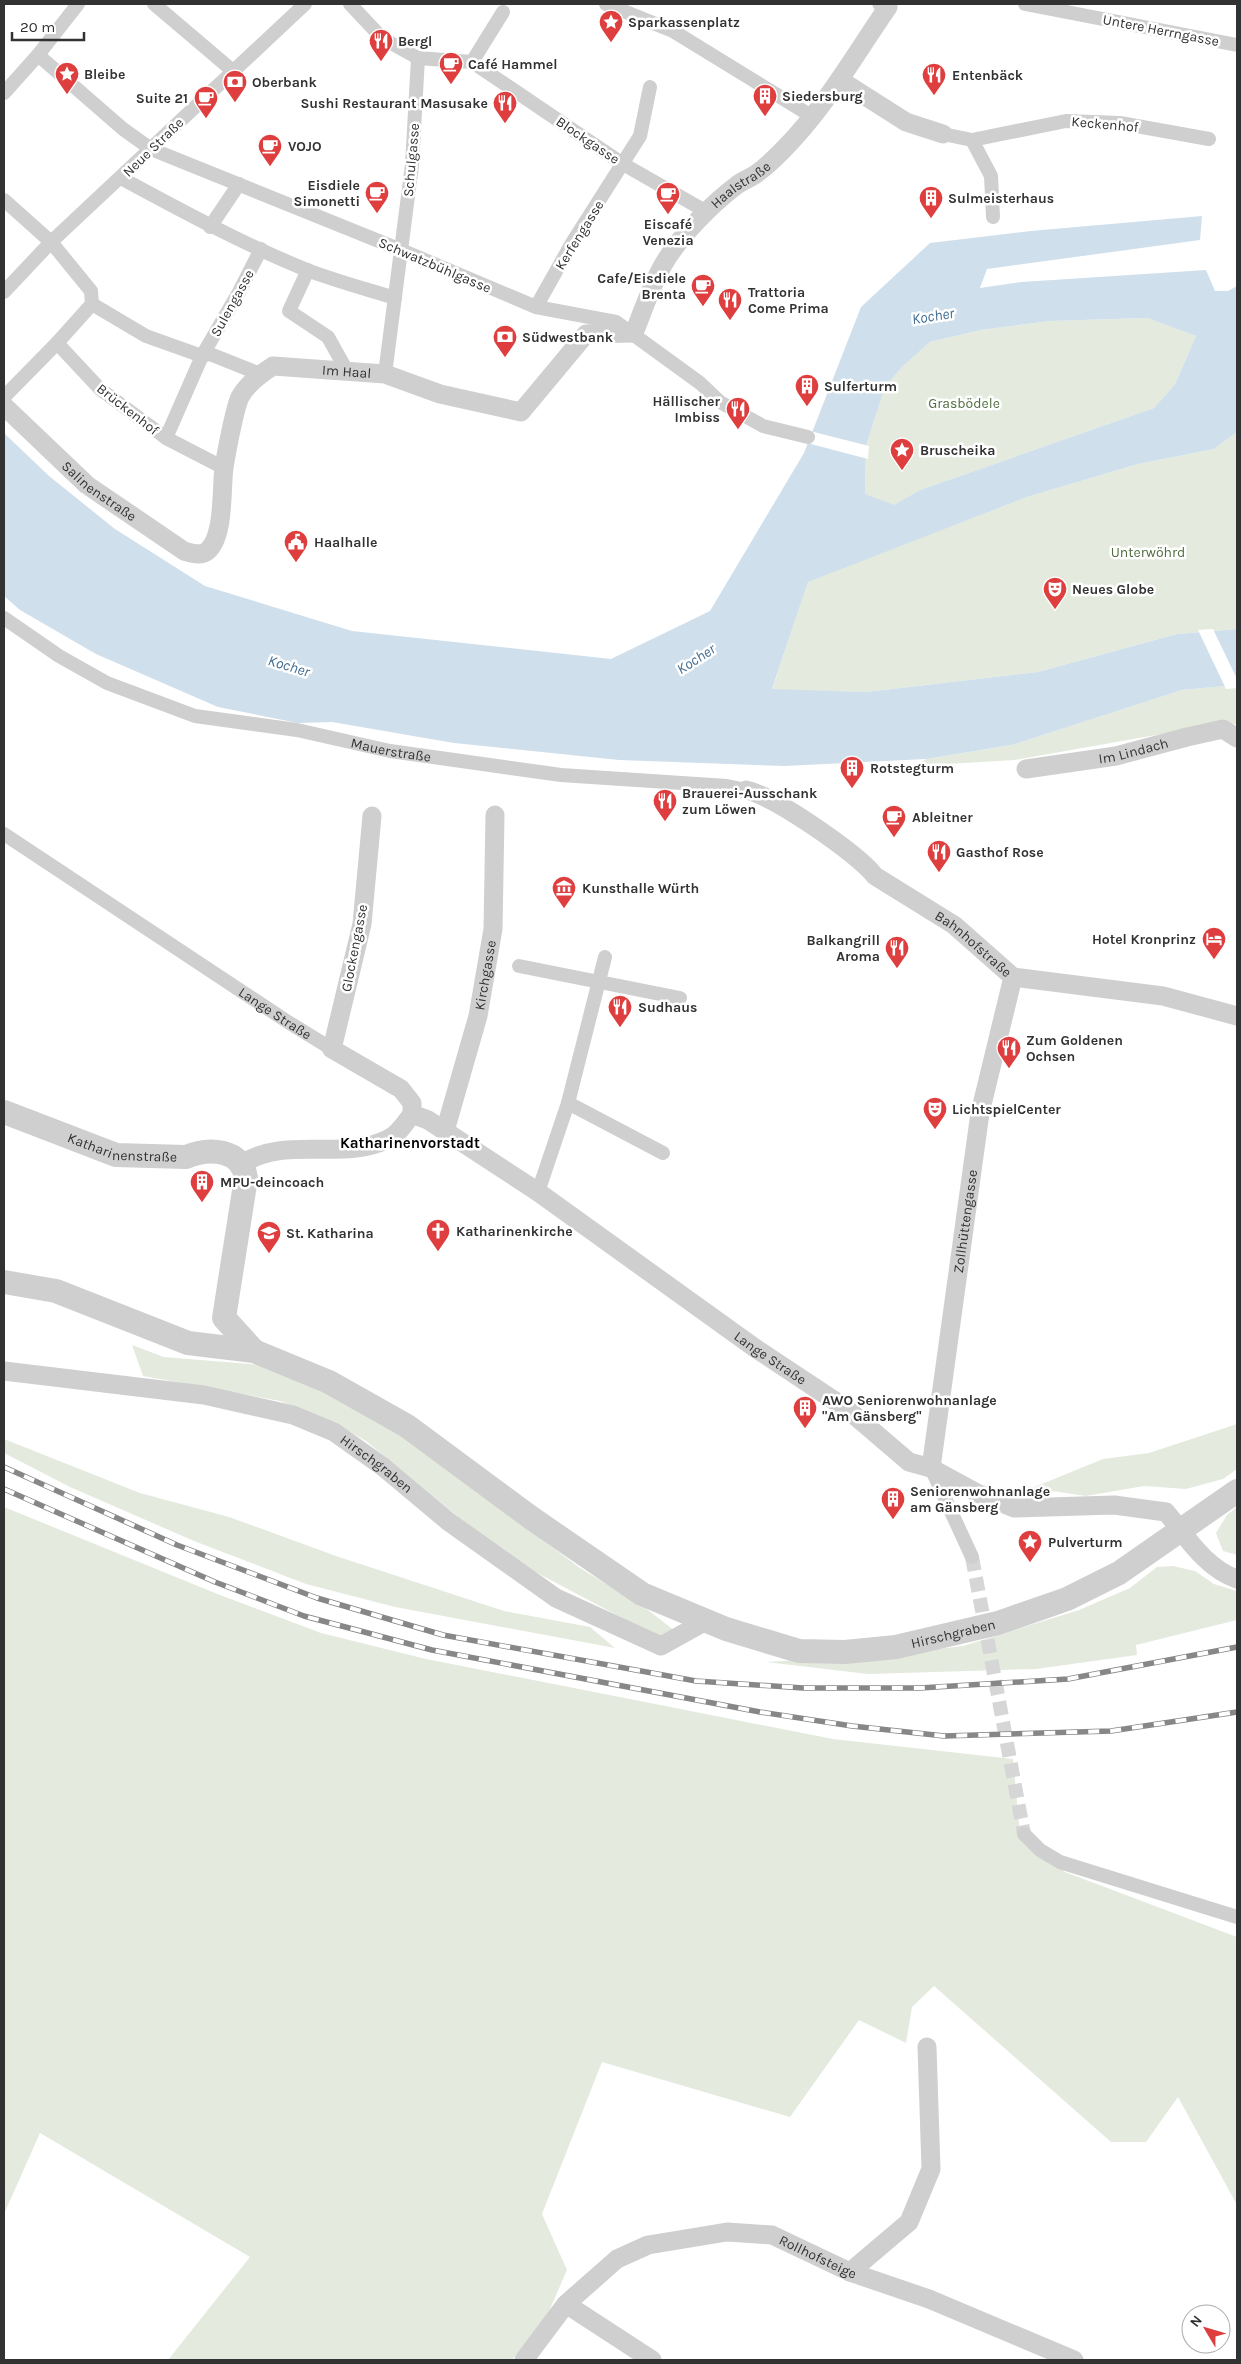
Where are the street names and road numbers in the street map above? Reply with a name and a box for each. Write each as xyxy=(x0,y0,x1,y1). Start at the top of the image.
street label: Untere Herrngasse xyxy=(1101,11,1221,50)
street label: Blockgasse xyxy=(553,113,623,168)
street label: Keckenhof xyxy=(1071,113,1139,136)
street label: Neue Straße xyxy=(119,114,187,181)
street label: Schulgasse xyxy=(400,122,423,198)
street label: Haalstraße xyxy=(707,158,774,212)
street label: Kerfengasse xyxy=(551,197,607,273)
street label: Schwatzbühlgasse xyxy=(376,234,494,297)
street label: Sulengasse xyxy=(207,267,258,340)
street label: Im Haal xyxy=(322,362,372,382)
street label: Brückenhof xyxy=(93,380,162,439)
street label: Salinenstraße xyxy=(58,458,140,525)
street label: Mauerstraße xyxy=(349,734,432,766)
street label: Im Lindach xyxy=(1097,734,1170,767)
street label: Glockengasse xyxy=(338,903,371,993)
street label: Bahnhofstraße xyxy=(932,907,1015,981)
street label: Kirchgasse xyxy=(471,939,500,1012)
street label: Lange Straße xyxy=(235,984,314,1043)
street label: Katharinenstraße xyxy=(65,1129,177,1166)
street label: Zollhüttengasse xyxy=(950,1169,981,1274)
street label: Lange Straße xyxy=(731,1328,809,1389)
street label: Hirschgraben xyxy=(337,1431,416,1497)
street label: Hirschgraben xyxy=(909,1616,997,1652)
street label: Rollhofsteige xyxy=(776,2232,859,2283)

